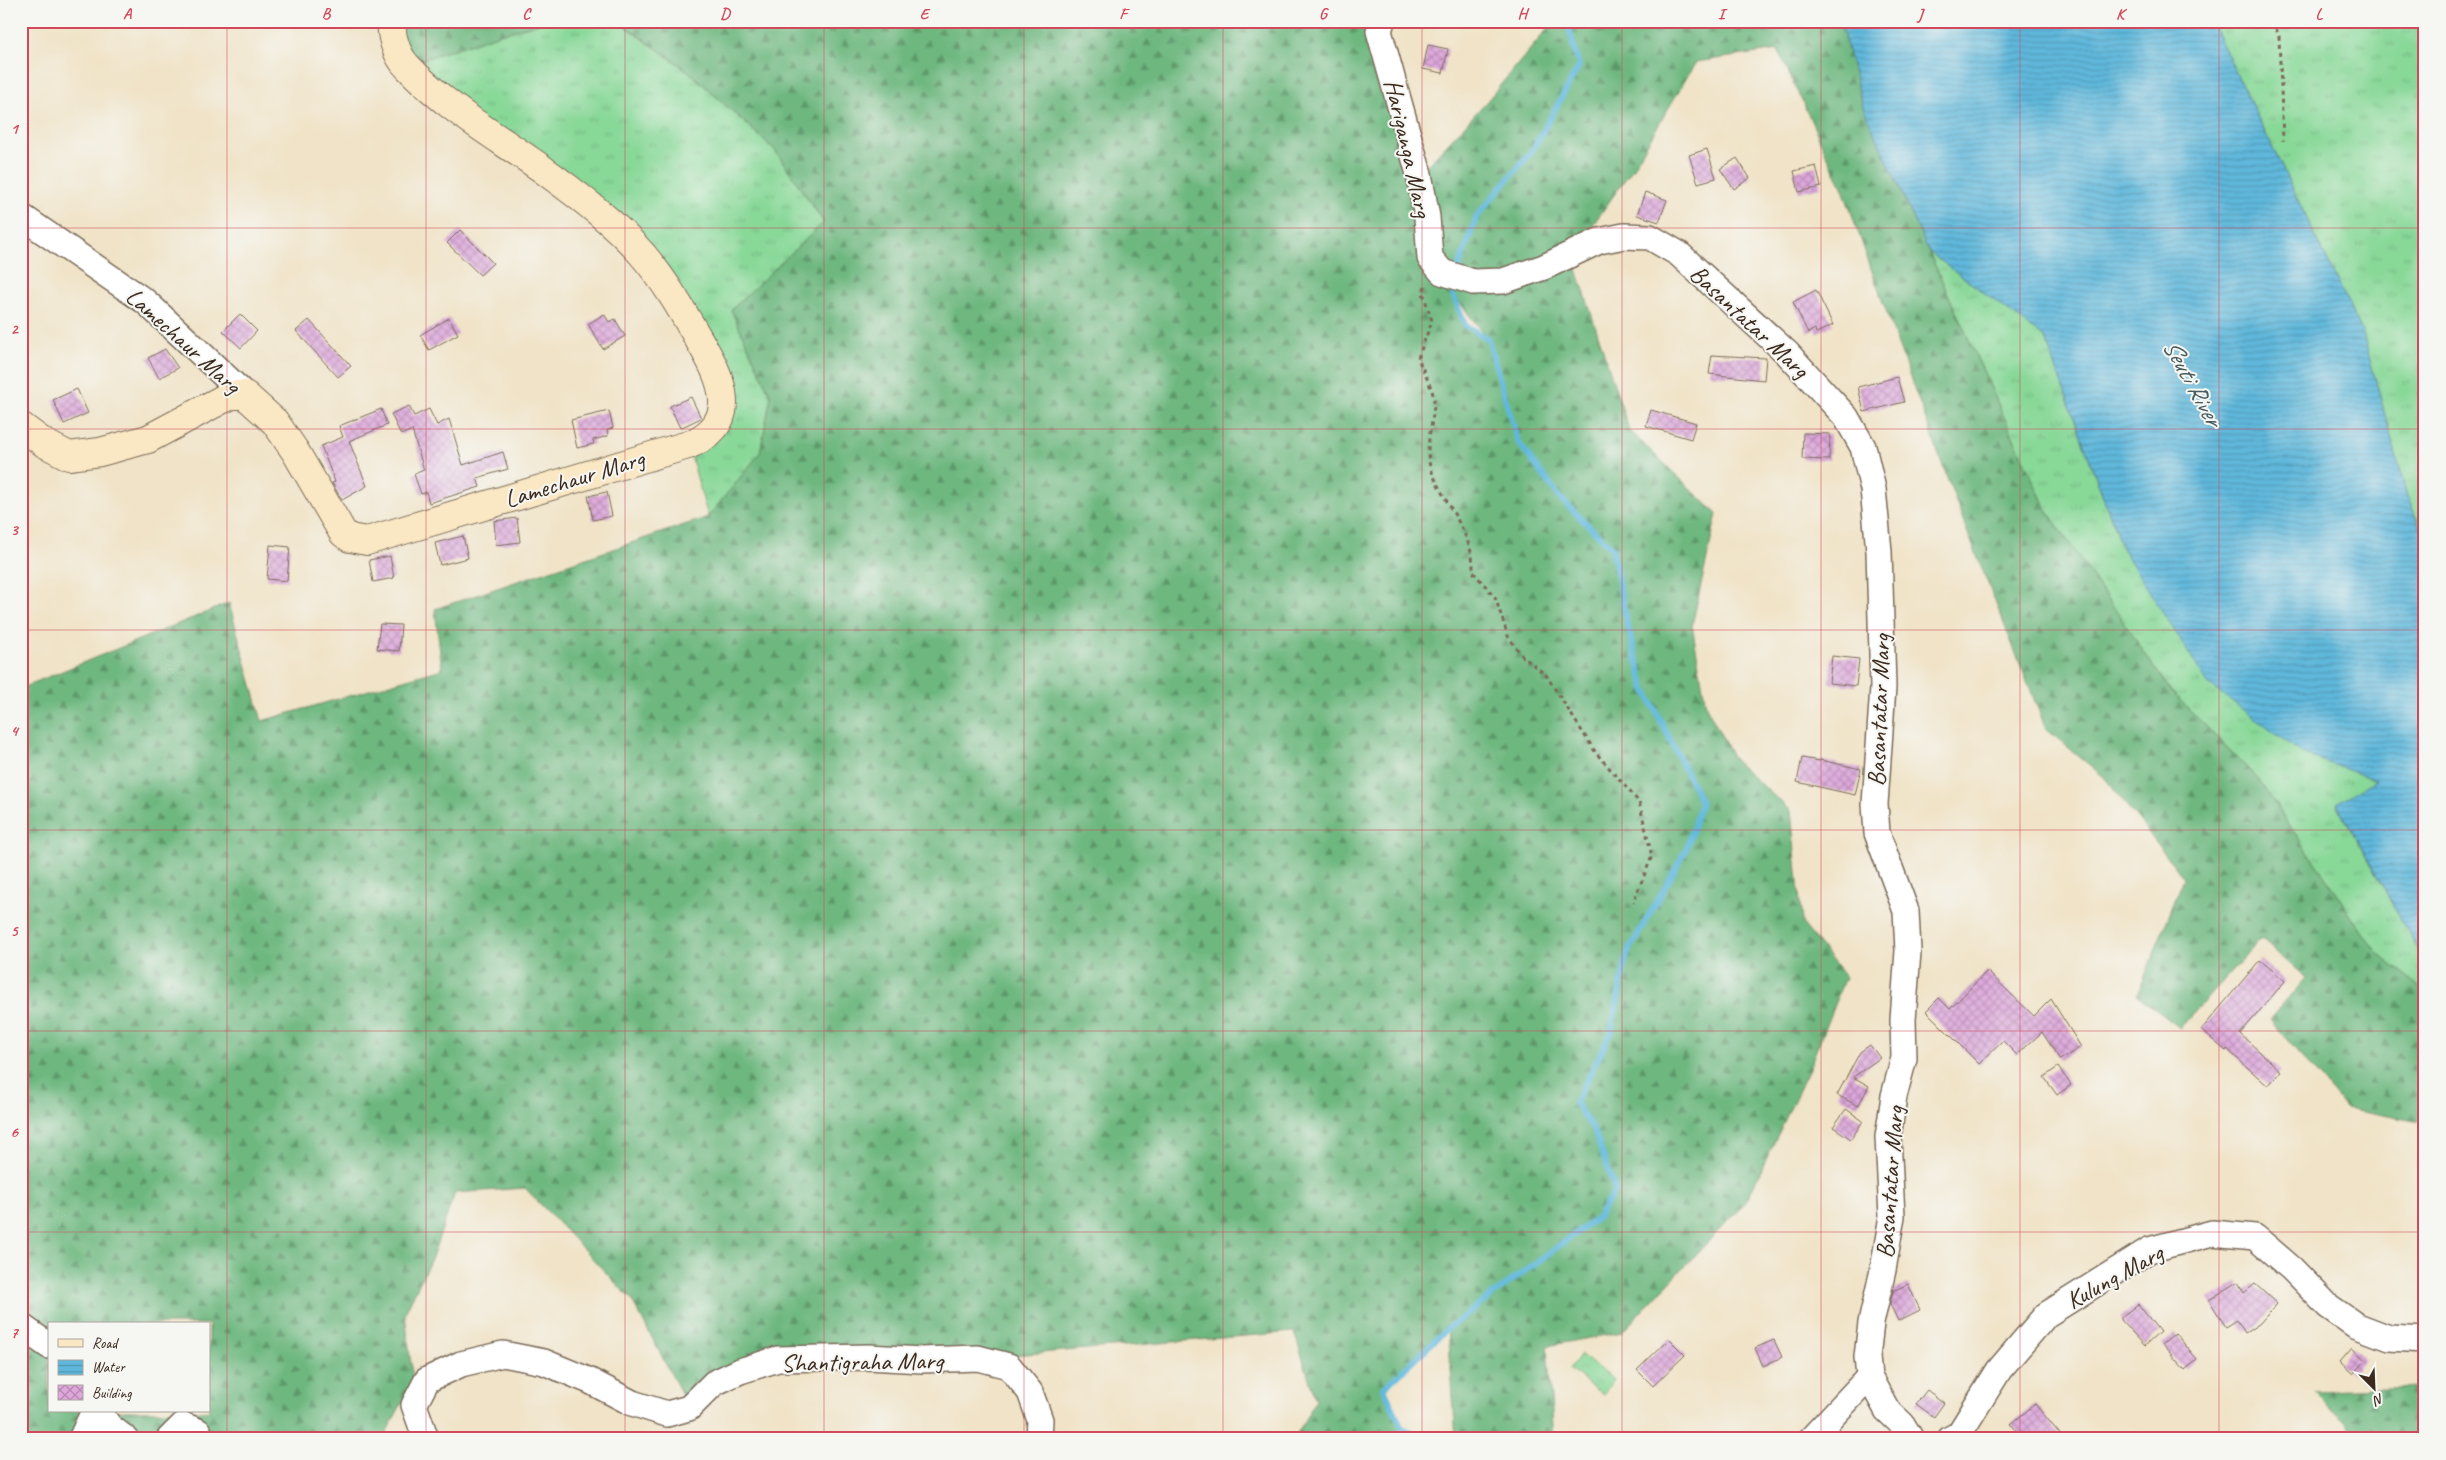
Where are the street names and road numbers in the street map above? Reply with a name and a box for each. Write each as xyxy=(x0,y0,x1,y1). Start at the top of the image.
street label: Hariganga Marg xyxy=(1377,76,1440,222)
street label: Basantatar Marg xyxy=(1683,258,1817,386)
street label: Lamechaur Marg xyxy=(119,281,249,402)
street label: Lamechaur Marg xyxy=(501,442,650,515)
street label: Basantatar Marg xyxy=(1860,632,1898,787)
street label: Basantatar Marg xyxy=(1869,1104,1911,1259)
street label: Kulung Marg xyxy=(2060,1236,2171,1317)
street label: Shantigraha Marg xyxy=(781,1345,945,1379)

